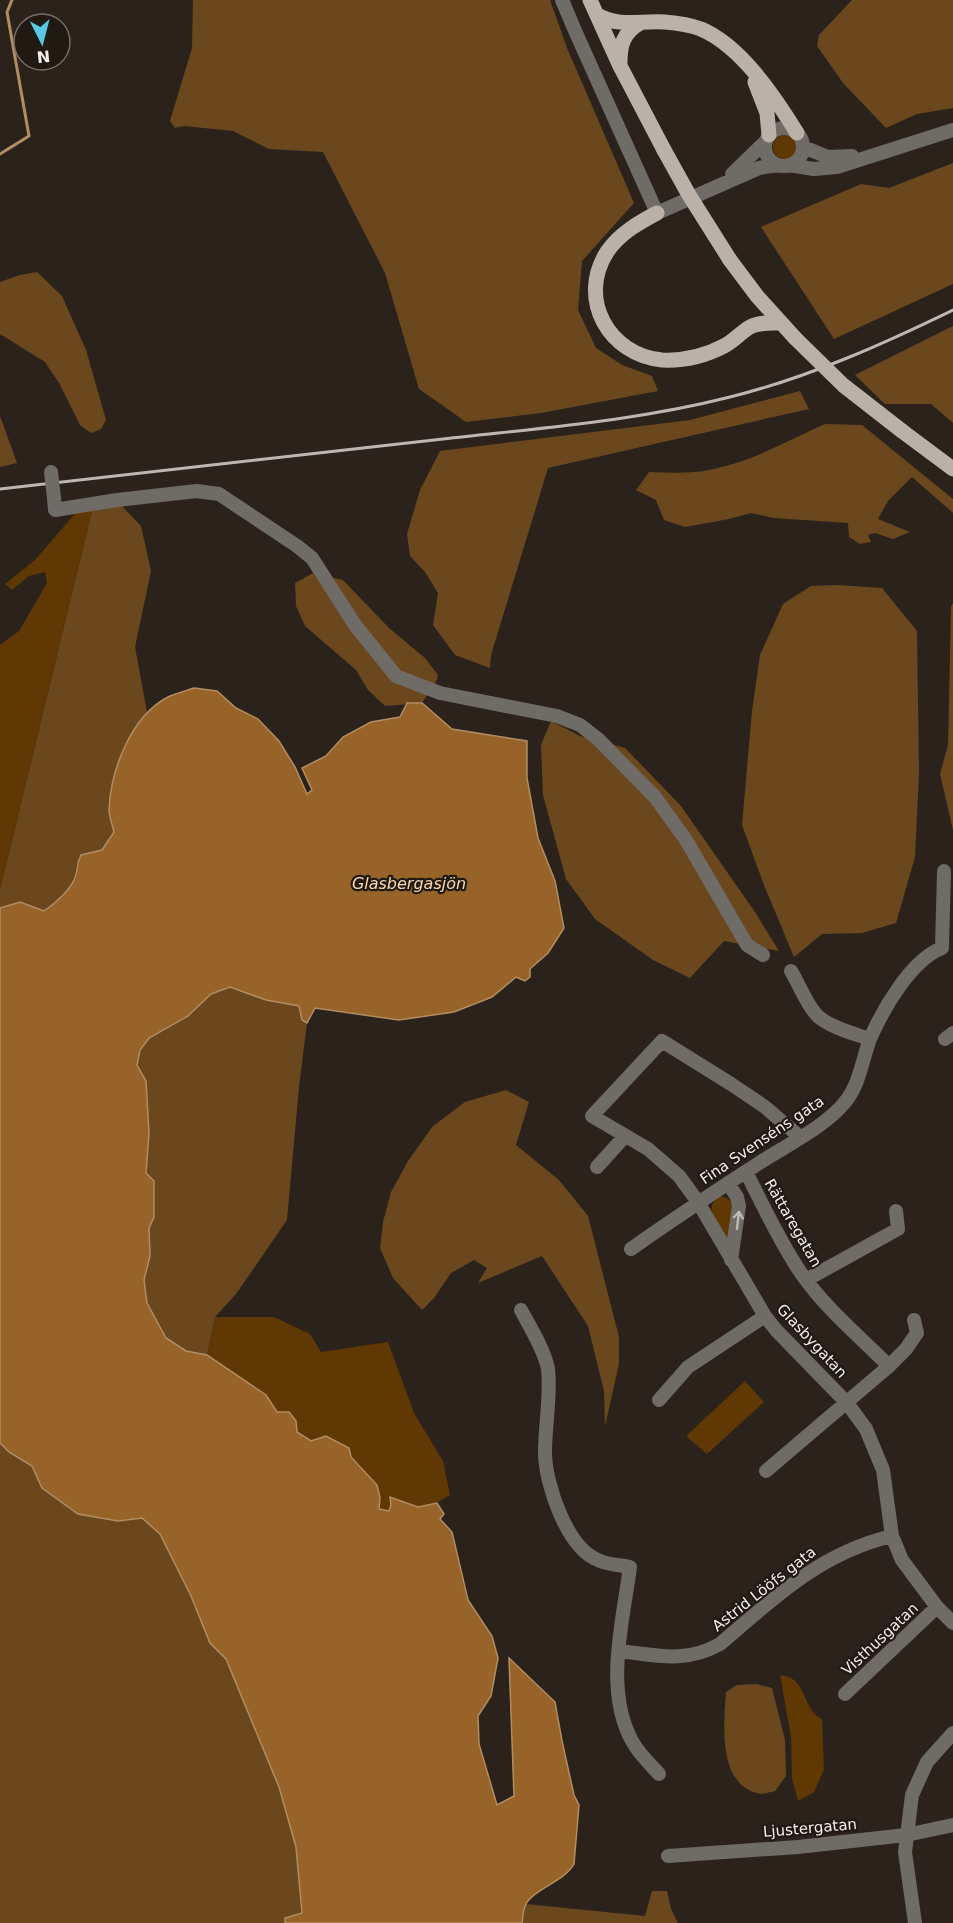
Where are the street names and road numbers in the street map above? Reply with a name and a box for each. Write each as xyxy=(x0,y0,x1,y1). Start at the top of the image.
street label: Fina Svenséns gata xyxy=(697,1092,827,1188)
street label: Rättaregatan xyxy=(761,1176,825,1270)
street label: Glasbygatan xyxy=(773,1300,851,1382)
street label: Astrid Lööfs gata xyxy=(709,1543,819,1635)
street label: Visthusgatan xyxy=(838,1599,922,1679)
street label: Ljustergatan xyxy=(762,1815,858,1841)

